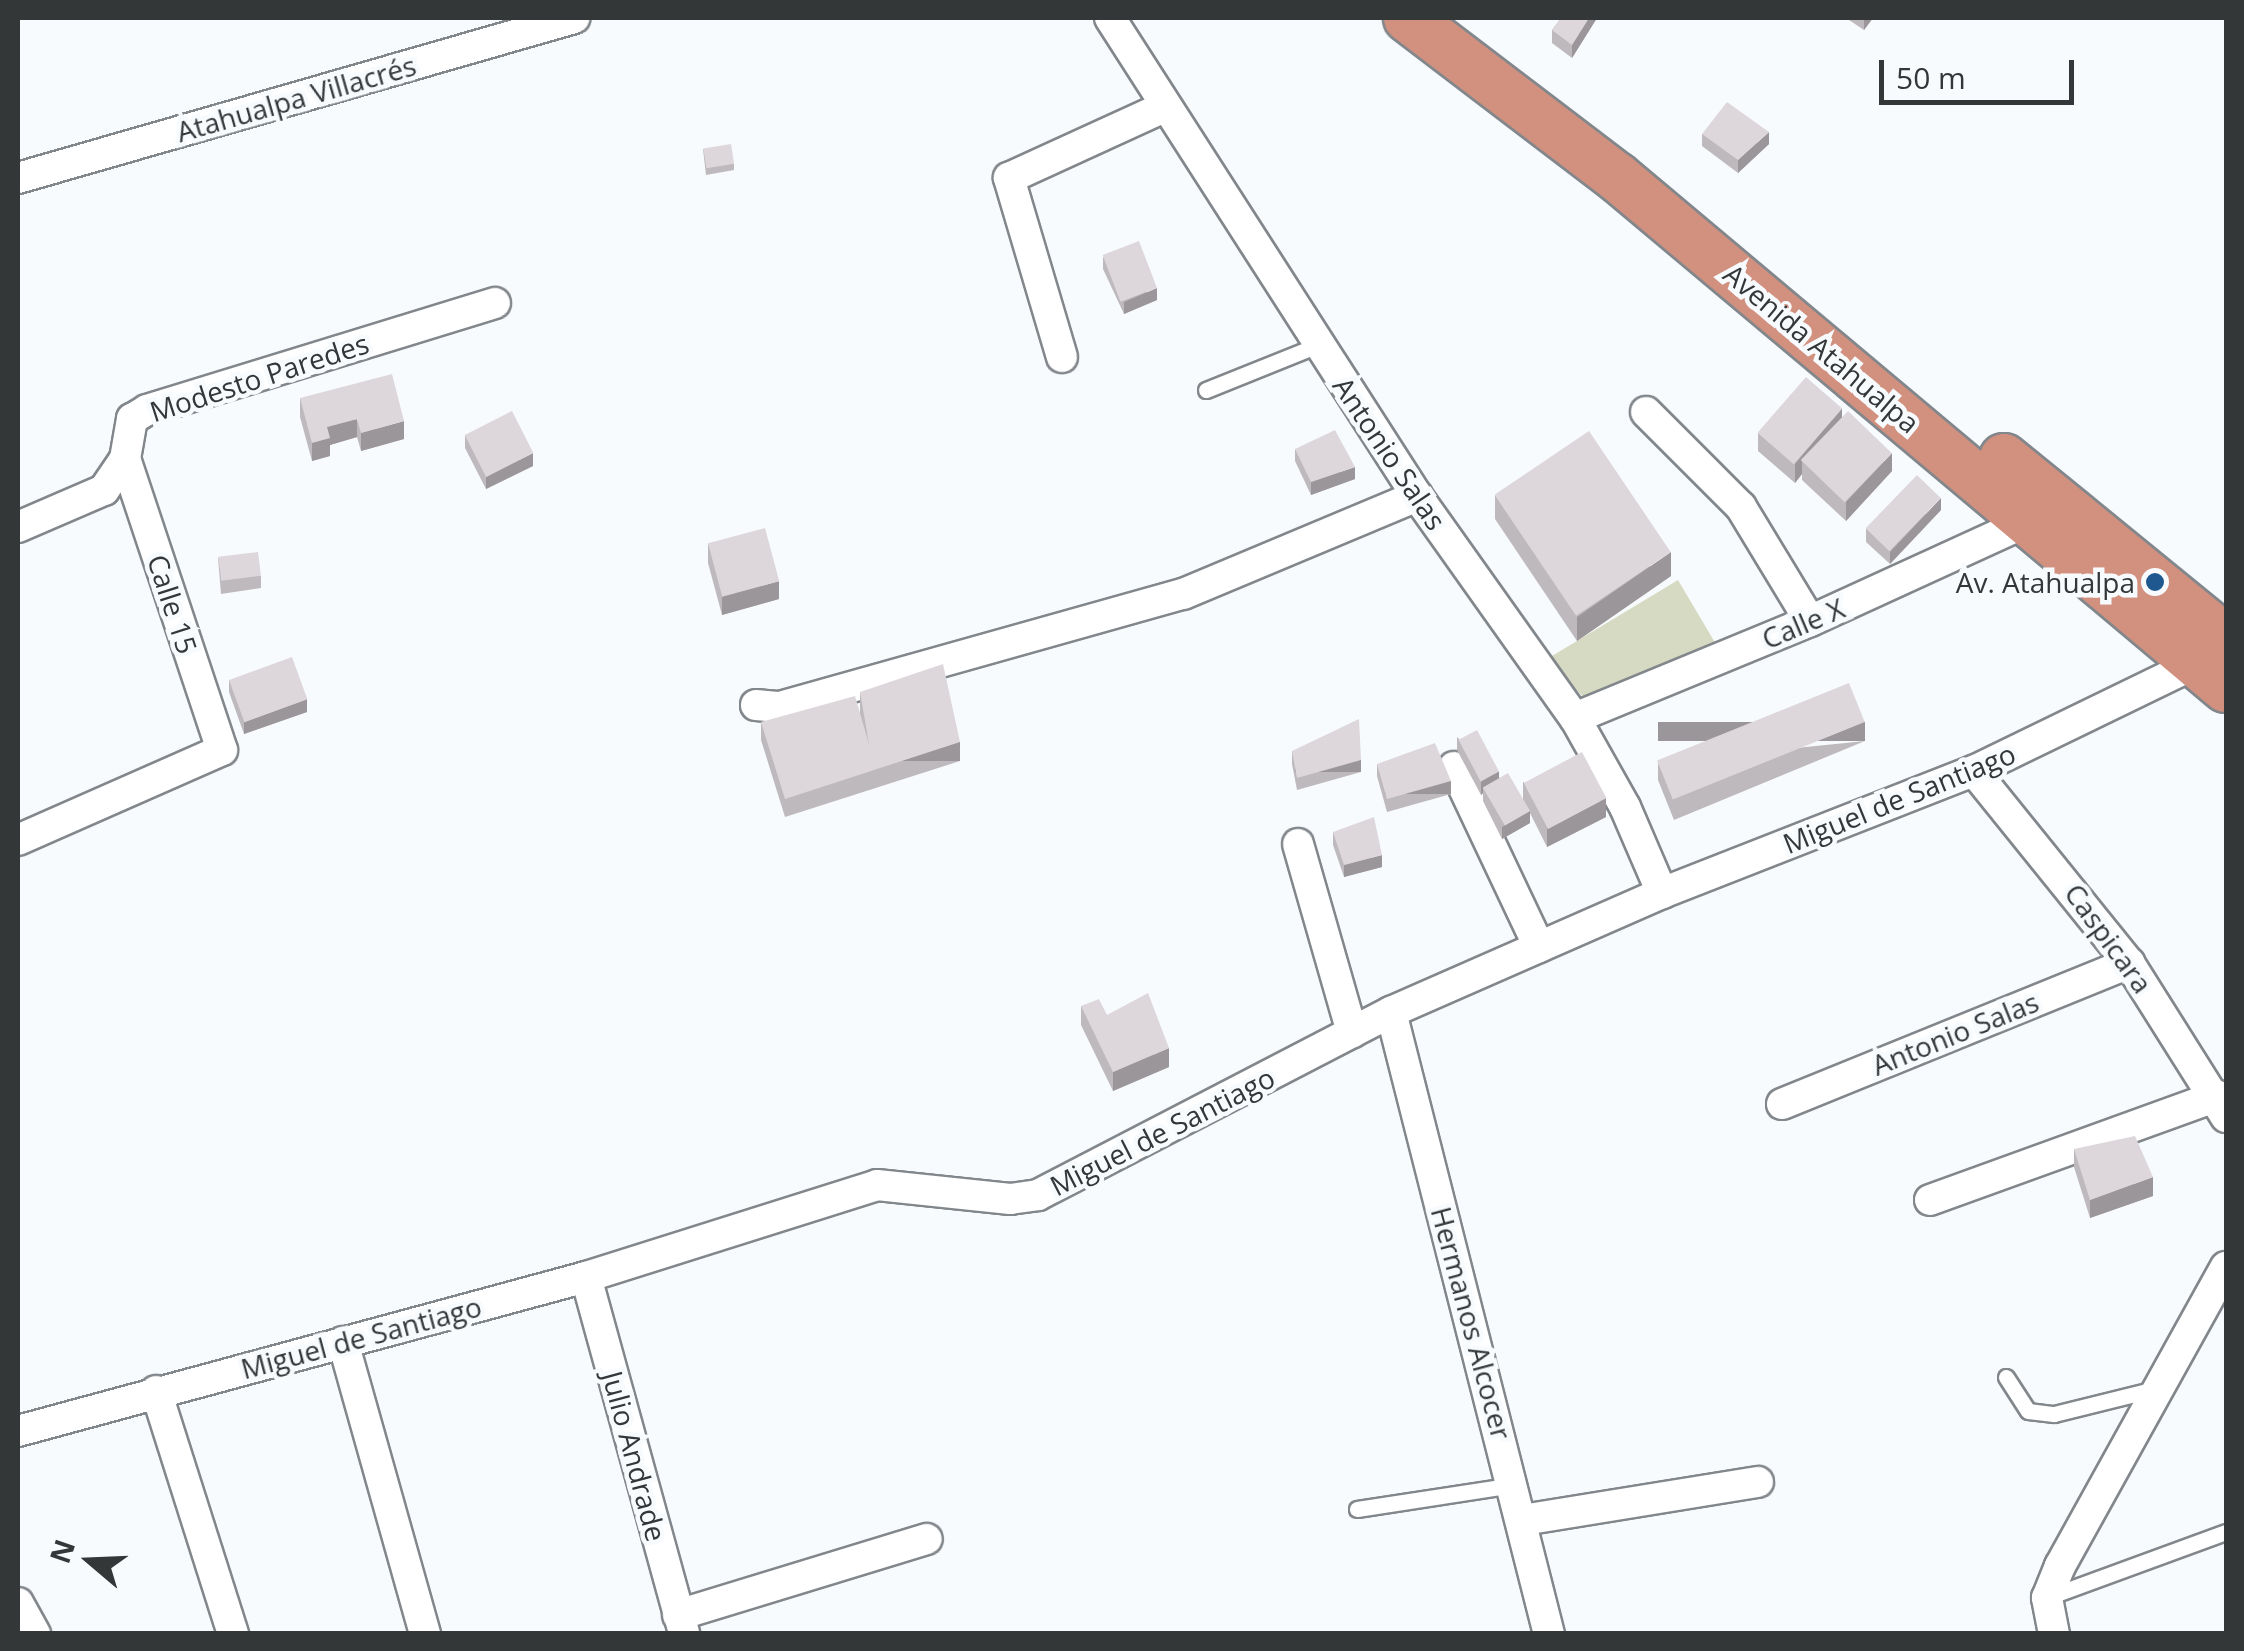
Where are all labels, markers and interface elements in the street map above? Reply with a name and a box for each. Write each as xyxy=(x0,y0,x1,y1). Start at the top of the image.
scale bar xyxy=(1884,40,2079,102)
street label: Atahualpa Villacrés xyxy=(172,48,420,148)
text: 50 m xyxy=(1896,57,1966,98)
street label: Avenida Atahualpa xyxy=(1718,257,1926,439)
street label: Modesto Paredes xyxy=(145,326,373,428)
street label: Antonio Salas xyxy=(1327,370,1453,536)
street label: Calle 15 xyxy=(141,550,205,658)
place label: Av. Atahualpa xyxy=(1956,565,2135,599)
marker: Av. Atahualpa xyxy=(2144,571,2166,593)
street label: Calle X xyxy=(1757,591,1849,655)
street label: Miguel de Santiago xyxy=(1778,736,2020,860)
street label: Caspicara xyxy=(2058,877,2160,999)
street label: Antonio Salas xyxy=(1867,984,2043,1082)
street label: Miguel de Santiago xyxy=(1044,1060,1280,1202)
street label: Hermanos Alcocer xyxy=(1425,1203,1519,1443)
street label: Miguel de Santiago xyxy=(237,1289,485,1385)
street label: Julio Andrade xyxy=(596,1367,674,1545)
north arrow xyxy=(40,1511,140,1611)
text: N xyxy=(40,1534,83,1568)

